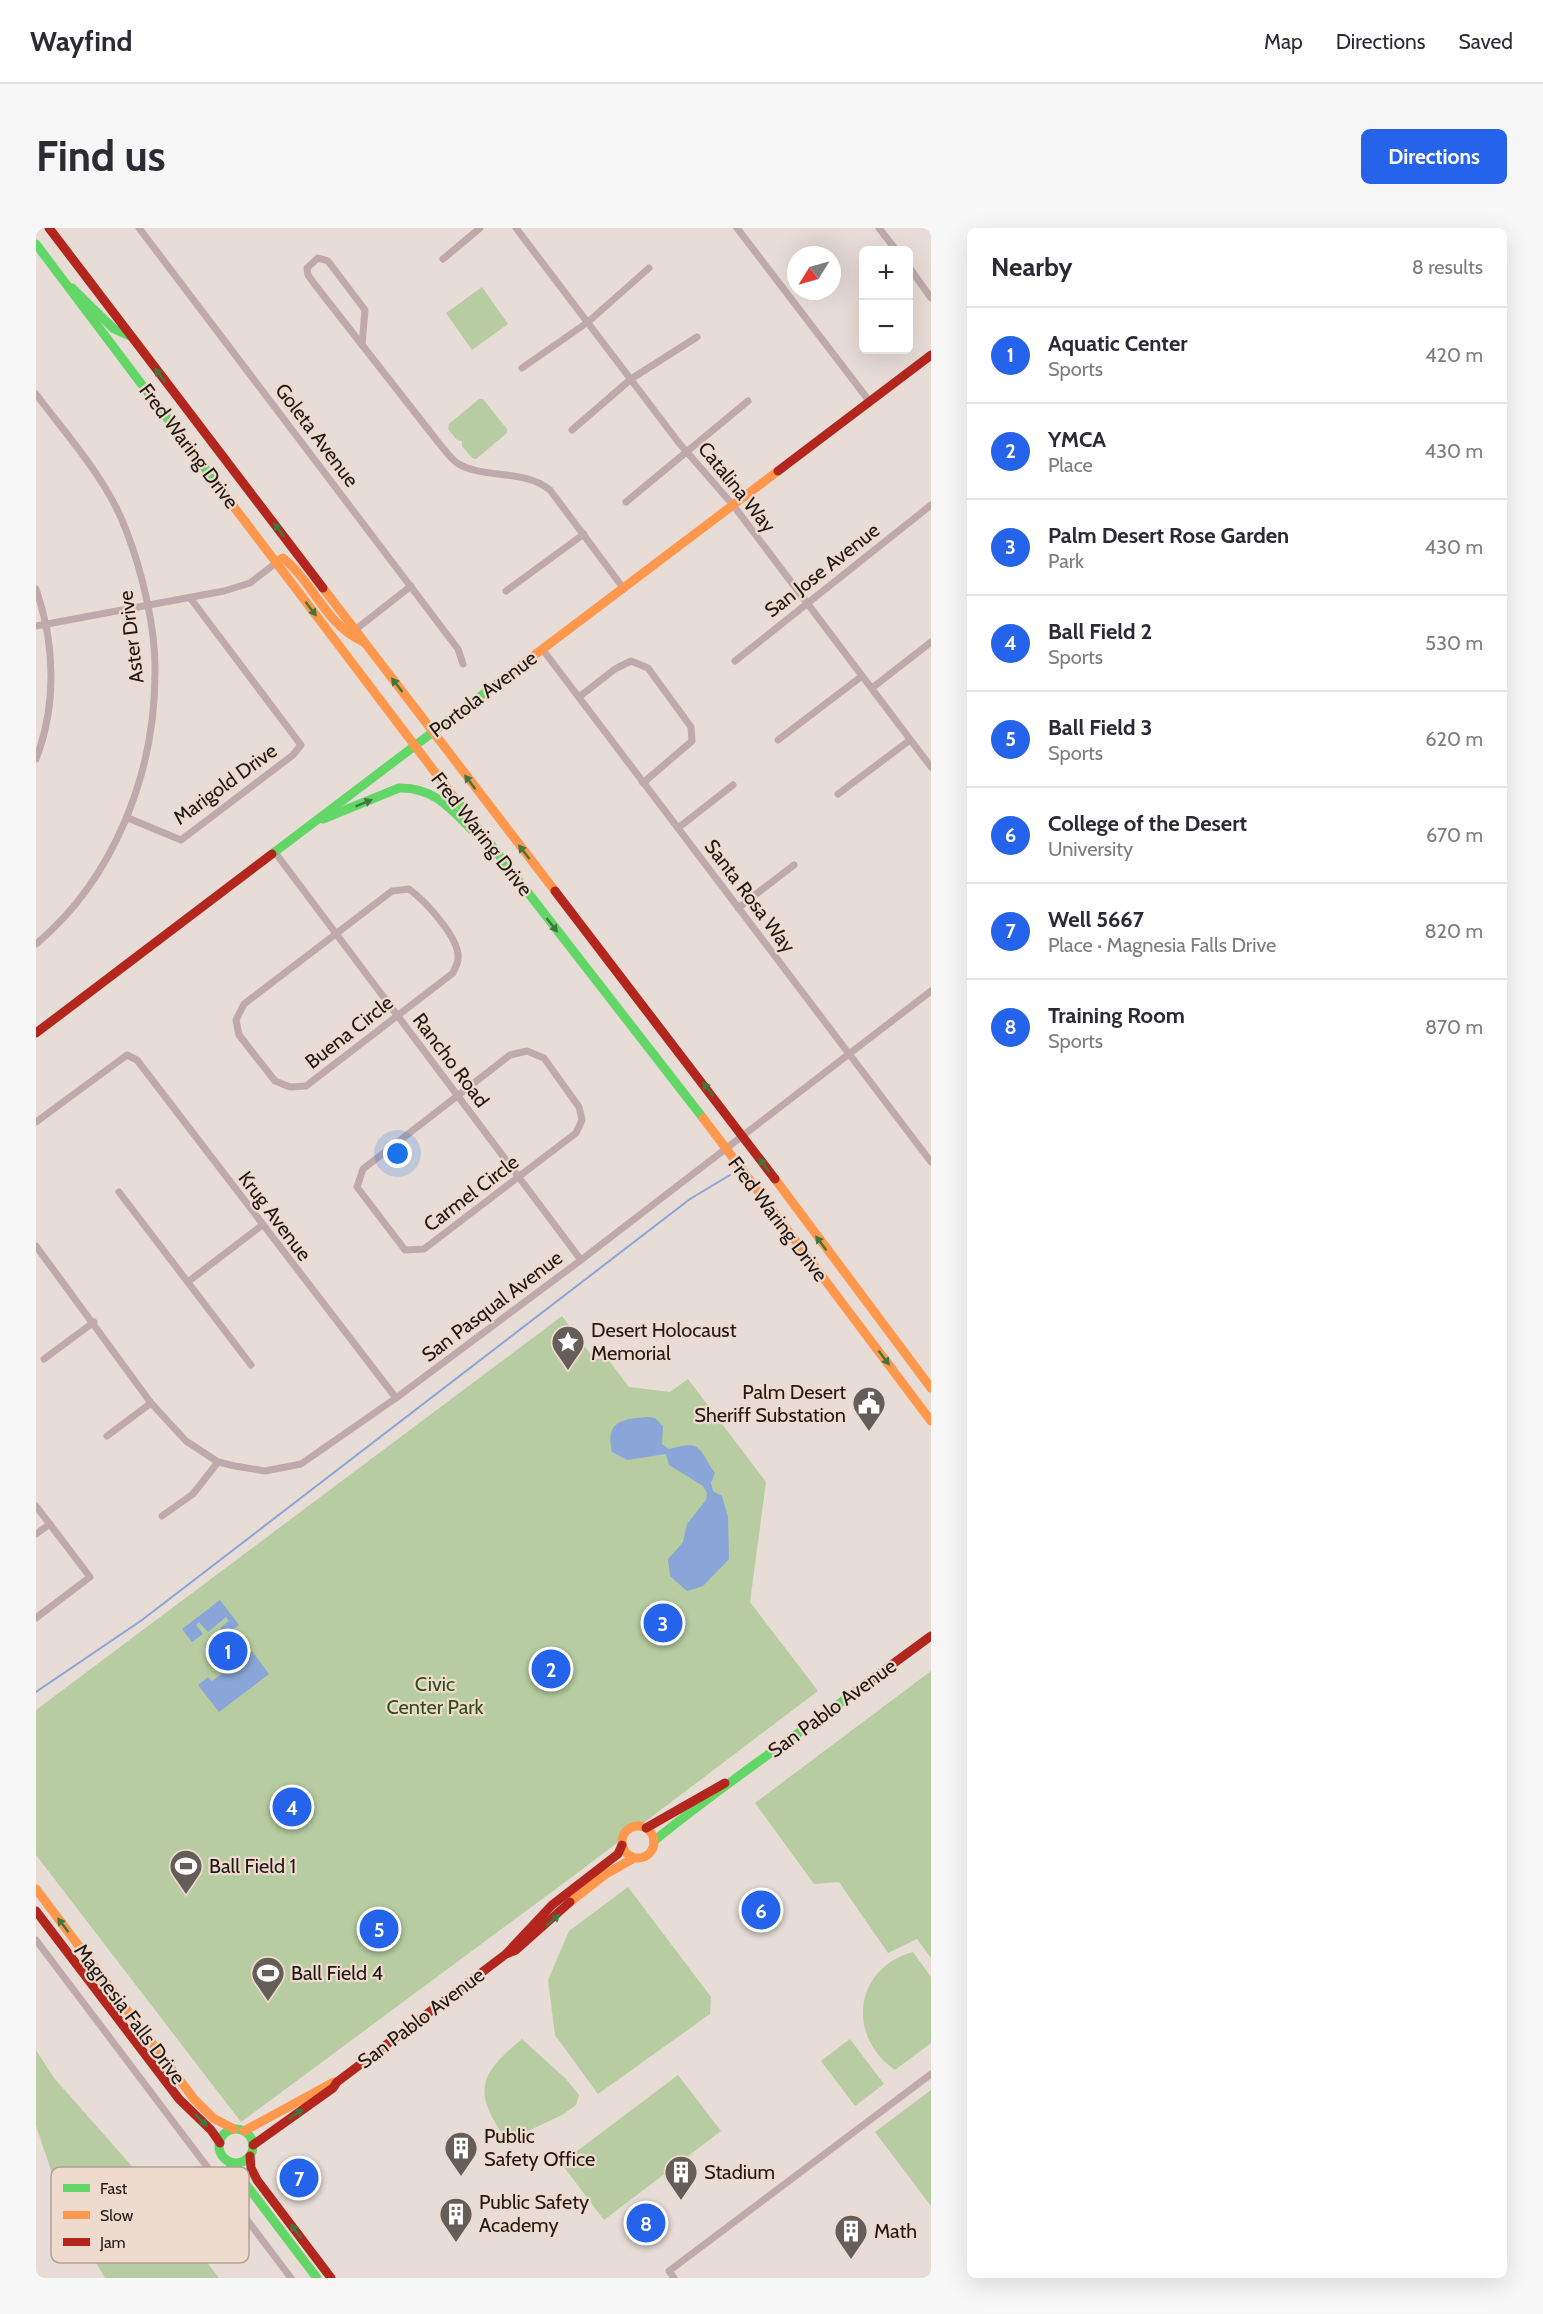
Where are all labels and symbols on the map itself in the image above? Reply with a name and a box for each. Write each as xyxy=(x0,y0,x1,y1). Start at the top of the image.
north arrow xyxy=(787,246,841,300)
one-way arrow xyxy=(155,367,167,382)
street label: Goleta Avenue xyxy=(270,378,364,492)
street label: Fred Waring Drive xyxy=(134,379,244,513)
street label: Catalina Way xyxy=(693,437,781,537)
street label: San Jose Avenue xyxy=(760,518,884,622)
one-way arrow xyxy=(272,522,285,538)
street label: Aster Drive xyxy=(113,589,149,685)
one-way arrow xyxy=(305,601,317,617)
street label: Portola Avenue xyxy=(425,646,541,742)
one-way arrow xyxy=(390,677,403,693)
street label: Marigold Drive xyxy=(168,738,282,830)
street label: Fred Waring Drive xyxy=(426,767,538,901)
one-way arrow xyxy=(464,774,476,790)
one-way arrow xyxy=(355,798,373,808)
street label: Santa Rosa Way xyxy=(700,835,800,957)
one-way arrow xyxy=(518,844,531,860)
one-way arrow xyxy=(546,917,559,933)
street label: Buena Circle xyxy=(300,990,398,1074)
street label: Rancho Road xyxy=(408,1008,494,1112)
one-way arrow xyxy=(702,1082,714,1098)
your location xyxy=(383,1139,412,1168)
street label: Carmel Circle xyxy=(419,1150,523,1236)
street label: Fred Waring Drive xyxy=(723,1152,833,1286)
one-way arrow xyxy=(758,1158,770,1174)
street label: Krug Avenue xyxy=(234,1166,316,1266)
one-way arrow xyxy=(816,1236,828,1251)
street label: San Pasqual Avenue xyxy=(417,1245,567,1367)
place label: Desert Holocaust Memorial xyxy=(591,1318,737,1365)
place icon: Desert Holocaust Memorial xyxy=(550,1324,586,1371)
one-way arrow xyxy=(878,1350,890,1366)
place label: Palm Desert Sheriff Substation xyxy=(694,1380,846,1427)
public building icon: Palm Desert Sheriff Substation xyxy=(851,1385,887,1432)
pin: 3 xyxy=(644,1600,682,1646)
pin: 1 xyxy=(208,1628,248,1674)
pin: 2 xyxy=(532,1646,570,1692)
street label: San Pablo Avenue xyxy=(763,1654,901,1762)
park label: Civic Center Park xyxy=(386,1672,484,1719)
pin: 4 xyxy=(272,1784,312,1830)
sports icon: Ball Field 1 xyxy=(168,1848,204,1895)
place label: Ball Field 1 xyxy=(209,1854,296,1878)
pin: 6 xyxy=(742,1888,780,1932)
pin: 5 xyxy=(360,1906,398,1952)
one-way arrow xyxy=(545,1914,560,1927)
one-way arrow xyxy=(58,1918,70,1933)
street label: Magnesia Falls Drive xyxy=(69,1939,191,2089)
sports icon: Ball Field 4 xyxy=(250,1955,286,2002)
place label: Ball Field 4 xyxy=(291,1961,383,1985)
street label: San Pablo Avenue xyxy=(353,1963,489,2073)
one-way arrow xyxy=(288,2108,304,2120)
one-way arrow xyxy=(193,2113,208,2127)
place label: Public Safety Office xyxy=(484,2124,595,2171)
building icon: Public Safety Office xyxy=(443,2130,479,2177)
building icon: Stadium xyxy=(663,2154,699,2201)
pin: 7 xyxy=(280,2156,318,2200)
place label: Stadium xyxy=(704,2160,775,2184)
legend xyxy=(51,2167,249,2263)
text: Fast xyxy=(100,2179,128,2198)
place label: Public Safety Academy xyxy=(479,2190,589,2237)
building icon: Public Safety Academy xyxy=(438,2196,474,2243)
pin: 8 xyxy=(626,2200,666,2246)
text: Slow xyxy=(100,2206,134,2225)
building icon: Math xyxy=(833,2213,869,2260)
place label: Math xyxy=(874,2219,917,2243)
one-way arrow xyxy=(290,2224,302,2240)
text: Jam xyxy=(99,2233,126,2252)

